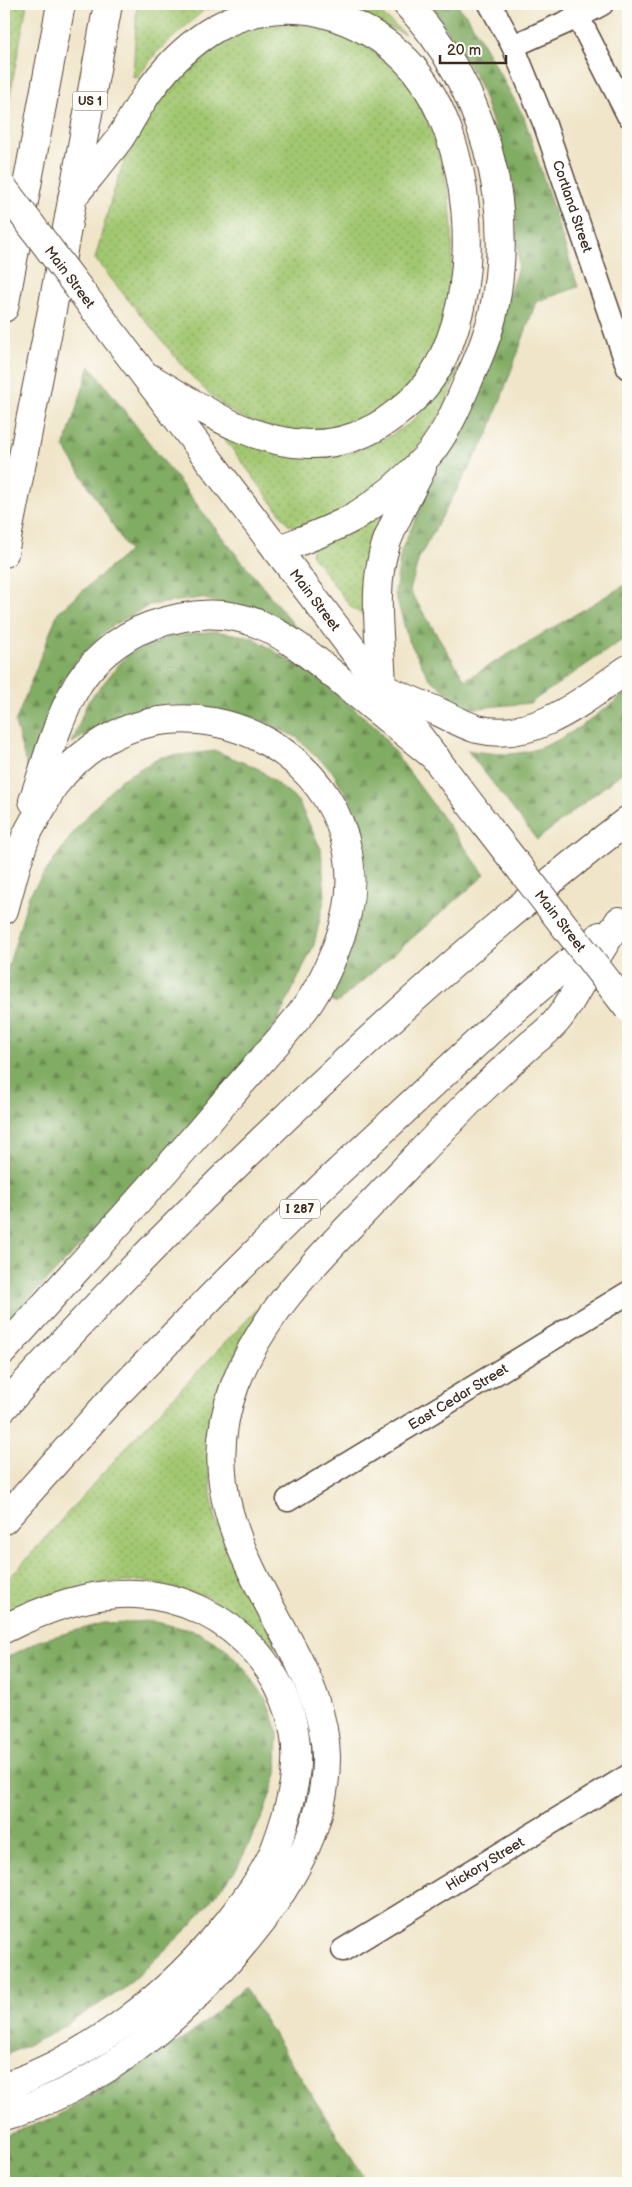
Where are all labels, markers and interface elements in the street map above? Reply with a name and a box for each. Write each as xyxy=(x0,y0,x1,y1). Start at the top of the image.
scale bar xyxy=(440,32,506,64)
text: 20 m xyxy=(447,41,481,60)
road number: US 1 xyxy=(72,92,108,110)
street label: Cortland Street xyxy=(549,158,597,255)
street label: Main Street xyxy=(41,243,99,312)
street label: Main Street xyxy=(286,566,345,635)
street label: Main Street xyxy=(531,887,590,956)
road number: I 287 xyxy=(280,1200,320,1218)
street label: East Cedar Street xyxy=(405,1359,511,1433)
street label: Hickory Street xyxy=(442,1833,528,1894)

